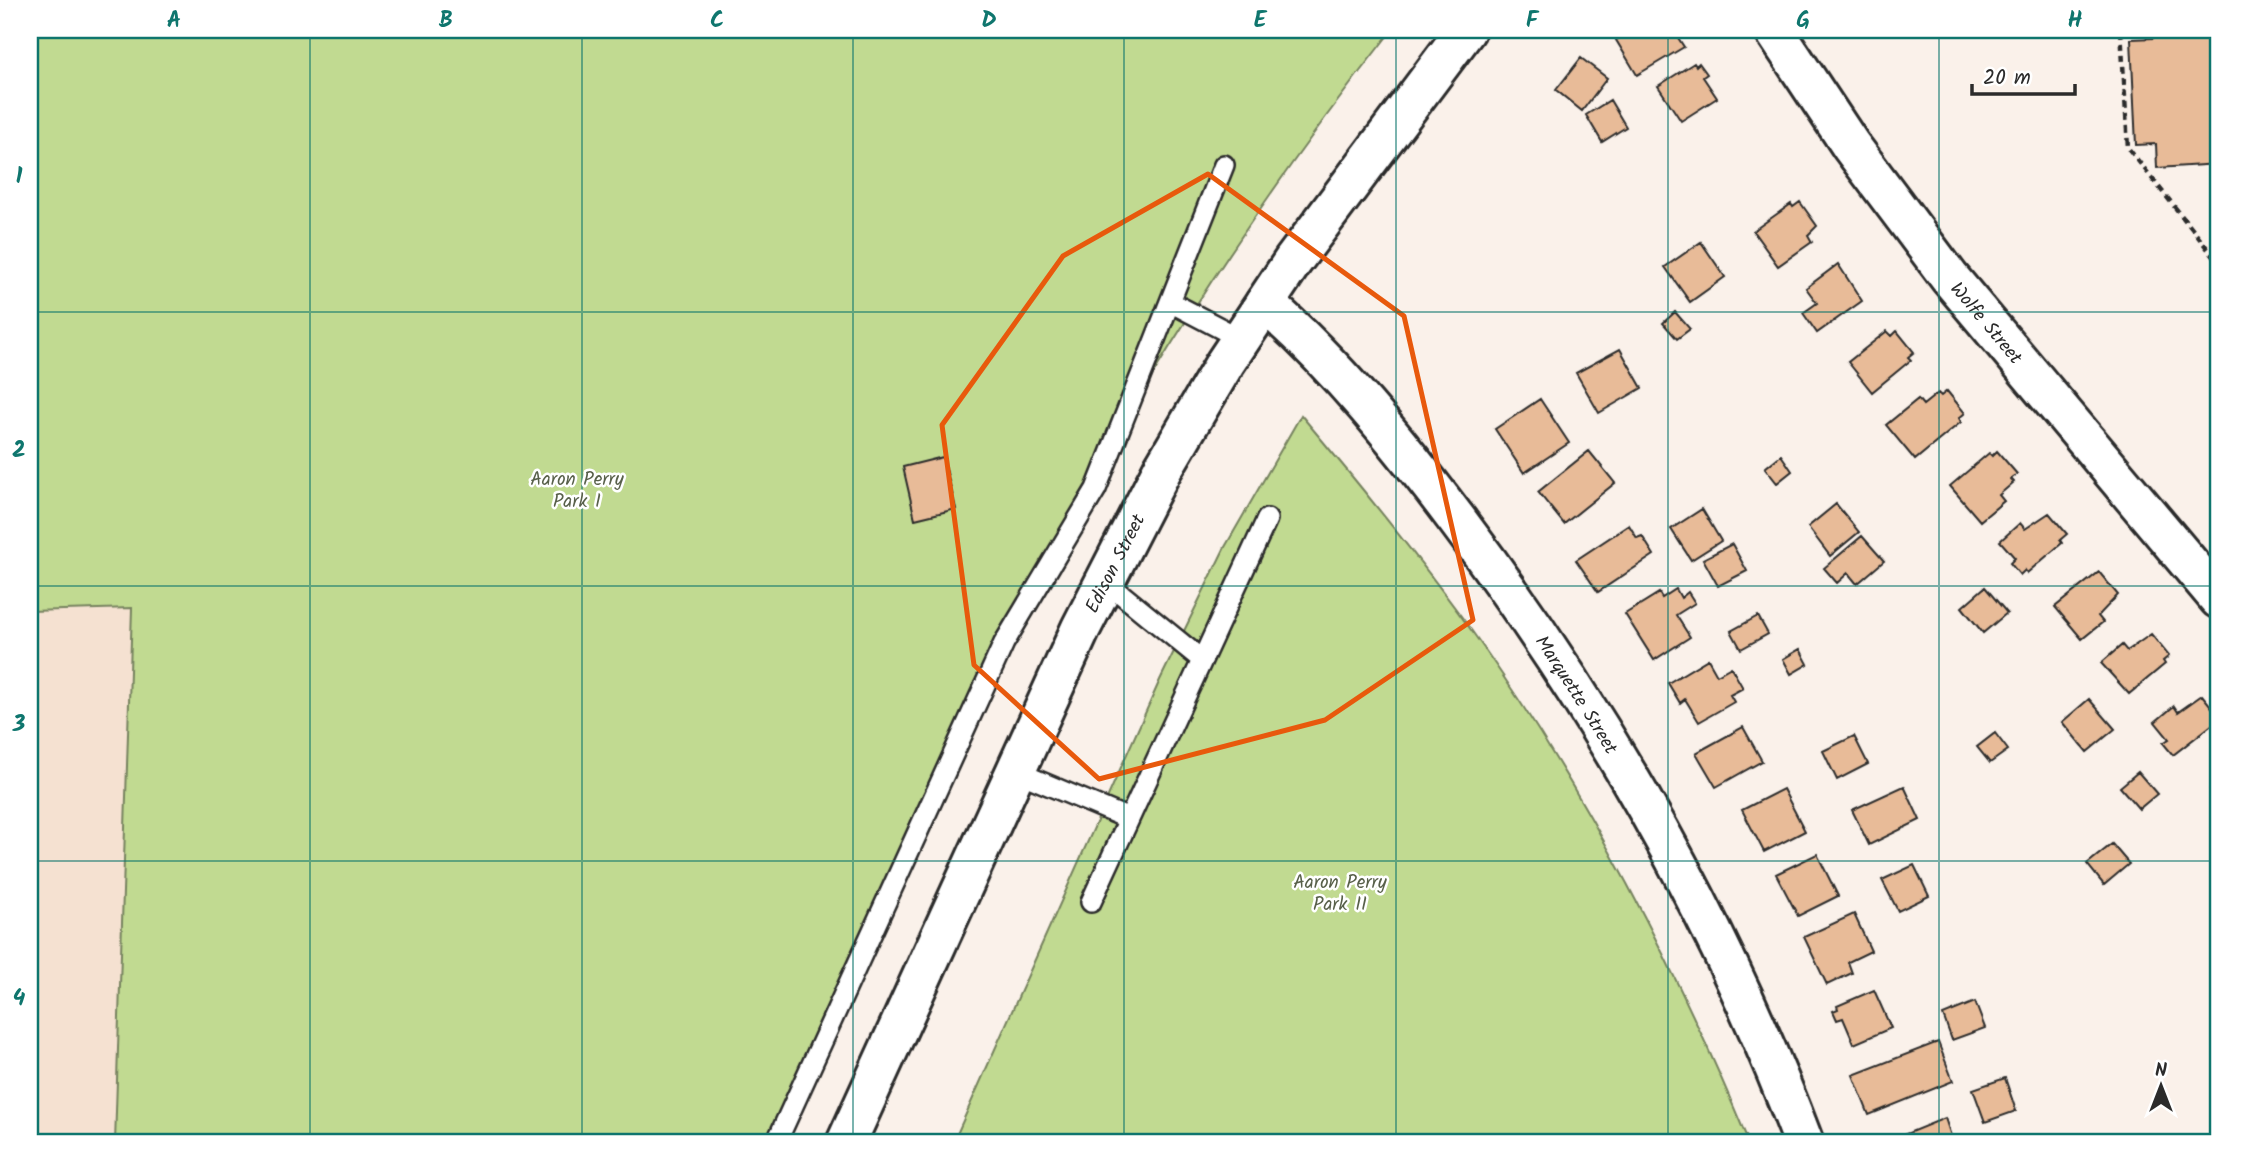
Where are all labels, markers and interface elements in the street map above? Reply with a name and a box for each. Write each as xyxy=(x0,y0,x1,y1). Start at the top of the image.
text: A xyxy=(167,3,181,39)
text: B xyxy=(439,3,453,39)
text: C xyxy=(710,3,724,39)
text: D xyxy=(981,3,997,39)
text: E xyxy=(1254,3,1268,39)
text: F xyxy=(1526,3,1540,39)
text: G xyxy=(1796,3,1810,39)
text: H xyxy=(2068,3,2083,39)
scale bar xyxy=(1972,52,2076,96)
text: 20 m xyxy=(1983,62,2031,95)
text: 1 xyxy=(16,159,23,195)
street label: Wolfe Street xyxy=(1942,276,2029,372)
text: 2 xyxy=(12,433,26,469)
park label: Aaron Perry Park I xyxy=(530,465,625,517)
street label: Edison Street xyxy=(1078,509,1154,619)
street label: Marquette Street xyxy=(1526,630,1625,761)
text: 3 xyxy=(12,707,26,743)
park label: Aaron Perry Park II xyxy=(1293,868,1388,920)
text: 4 xyxy=(13,981,26,1017)
north arrow xyxy=(2126,1050,2196,1120)
text: N xyxy=(2155,1056,2167,1086)

